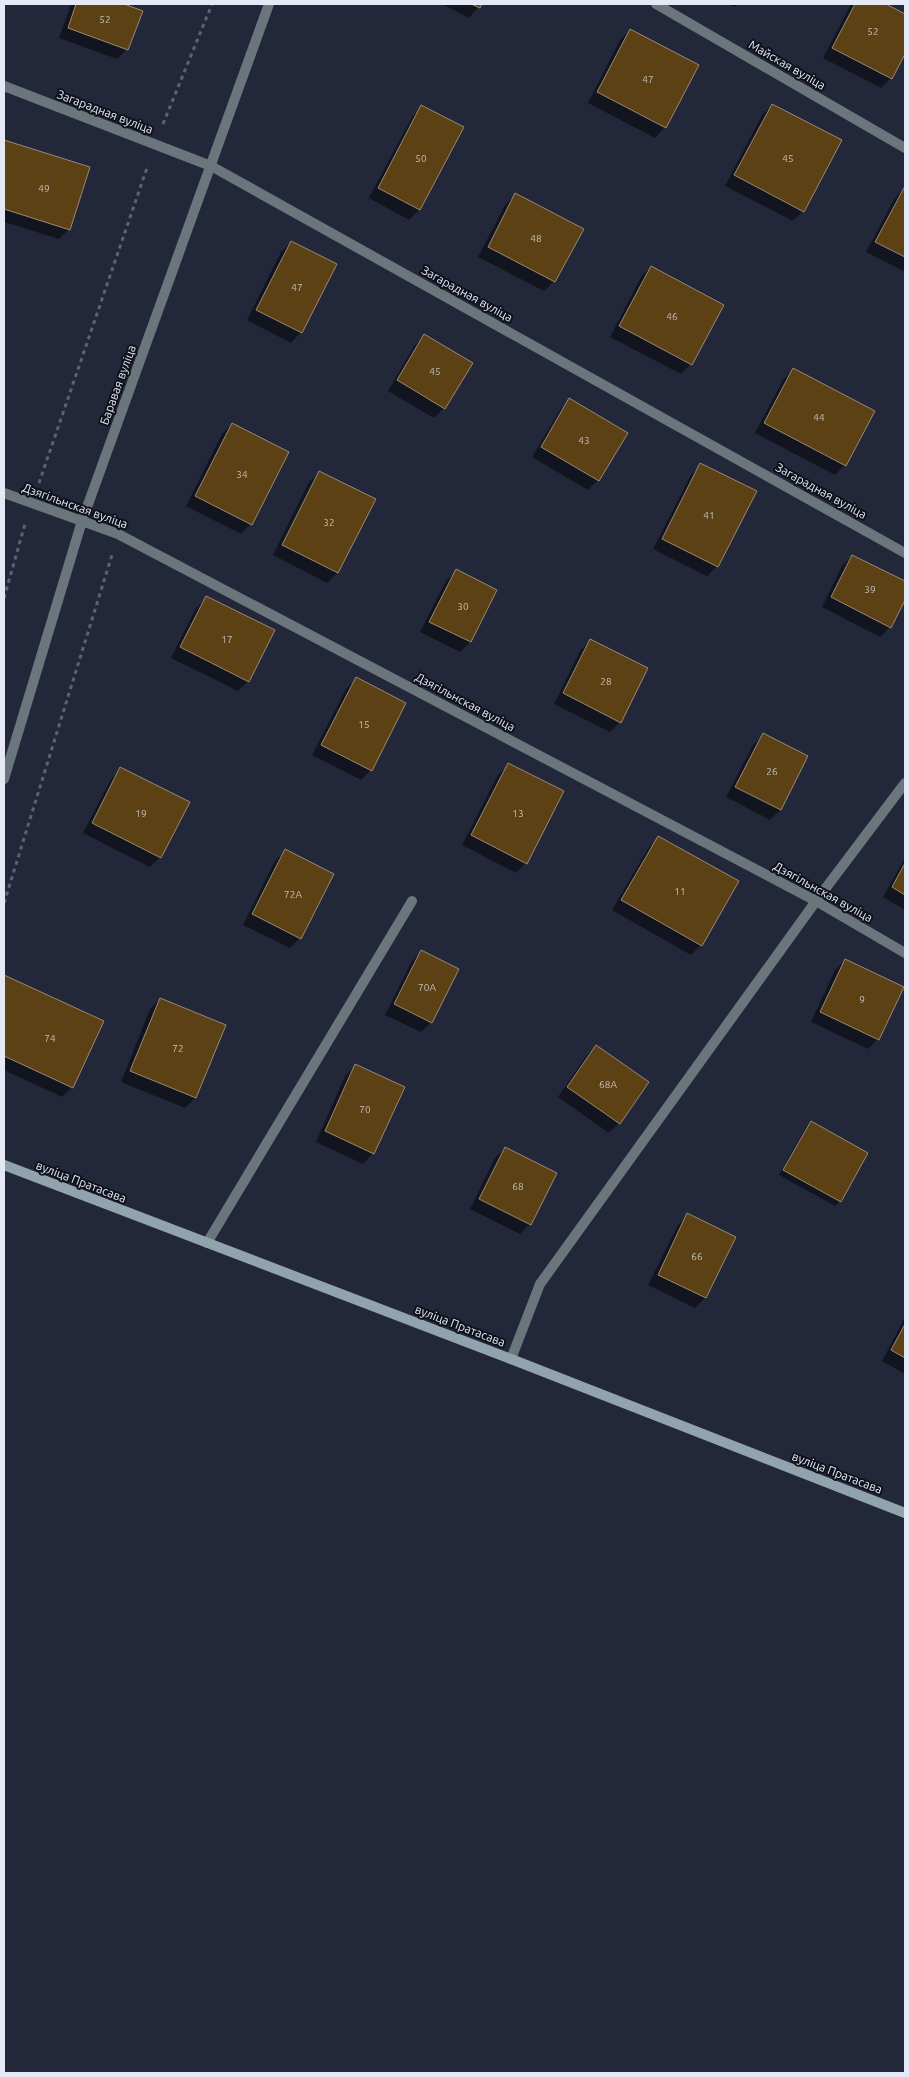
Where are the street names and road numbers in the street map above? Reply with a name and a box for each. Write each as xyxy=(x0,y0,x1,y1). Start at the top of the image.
street label: Майская вуліца xyxy=(747,37,828,92)
street label: Загарадная вуліца xyxy=(55,87,155,136)
street label: Загарадная вуліца xyxy=(420,263,515,324)
street label: Баравая вуліца xyxy=(97,343,138,427)
street label: Загарадная вуліца xyxy=(774,460,869,521)
street label: Дзягільнская вуліца xyxy=(21,480,130,531)
street label: Дзягільнская вуліца xyxy=(413,670,517,733)
street label: Дзягільнская вуліца xyxy=(772,859,875,924)
street label: вуліца Пратасава xyxy=(34,1158,128,1205)
street label: вуліца Пратасава xyxy=(413,1302,507,1349)
street label: вуліца Пратасава xyxy=(790,1449,884,1496)

